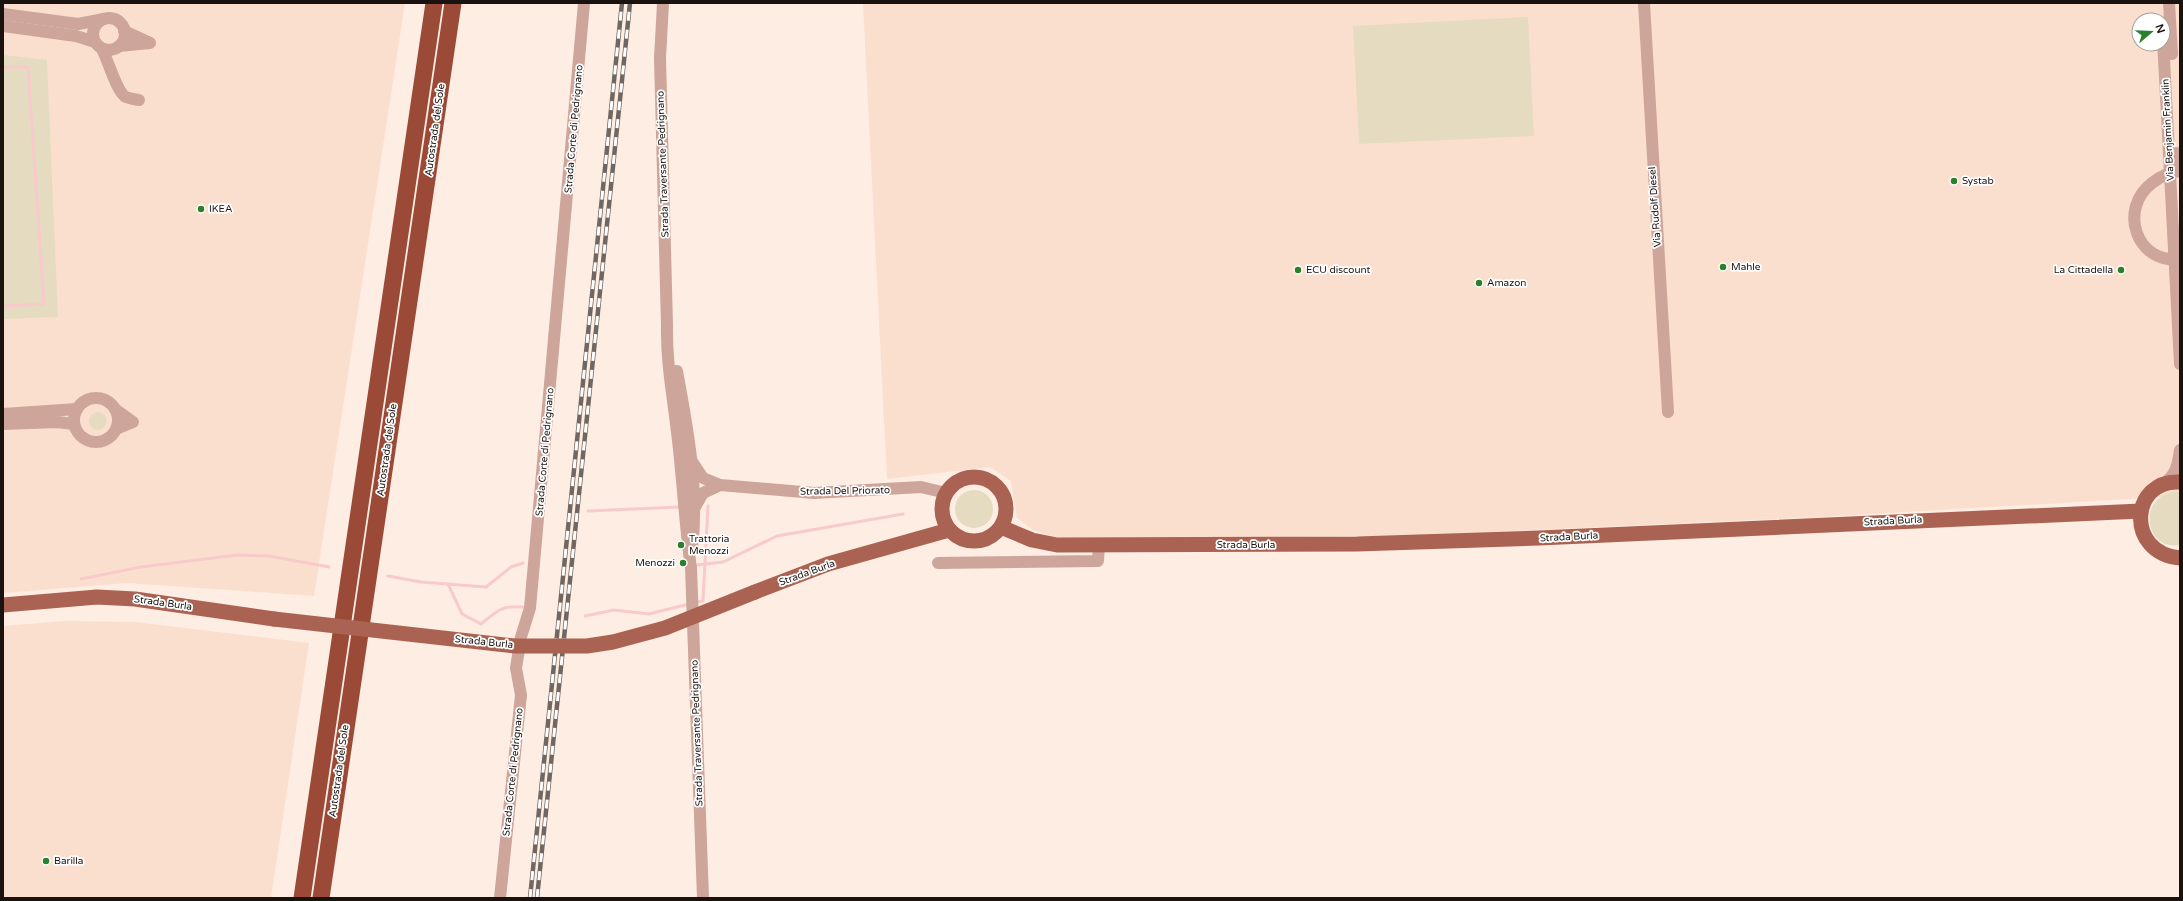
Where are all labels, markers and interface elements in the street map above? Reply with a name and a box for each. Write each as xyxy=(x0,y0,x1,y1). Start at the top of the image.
north arrow xyxy=(2131,12,2171,52)
text: N xyxy=(2152,23,2168,35)
street label: Strada Corte di Pedrignano xyxy=(562,64,586,194)
street label: Via Benjamin Franklin xyxy=(2159,78,2177,182)
street label: Autostrada del Sole xyxy=(423,83,447,177)
street label: Strada Traversante Pedrignano xyxy=(654,90,672,238)
street label: Via Rudolf Diesel xyxy=(1646,166,1664,248)
place label: Systab xyxy=(1962,175,1994,187)
marker: Systab xyxy=(1949,176,1959,186)
place label: IKEA xyxy=(209,203,232,215)
marker: IKEA xyxy=(196,204,206,214)
place label: Mahle xyxy=(1731,261,1761,273)
marker: Mahle xyxy=(1718,262,1728,272)
place label: ECU discount xyxy=(1306,264,1370,276)
place label: La Cittadella xyxy=(2054,264,2113,276)
marker: ECU discount xyxy=(1293,265,1303,275)
marker: La Cittadella xyxy=(2116,265,2126,275)
place label: Amazon xyxy=(1487,277,1526,289)
marker: Amazon xyxy=(1474,278,1484,288)
street label: Strada Corte di Pedrignano xyxy=(533,387,557,517)
street label: Autostrada del Sole xyxy=(375,403,399,497)
street label: Strada Del Priorato xyxy=(800,484,890,498)
street label: Strada Burla xyxy=(1863,513,1923,529)
street label: Strada Burla xyxy=(1539,529,1599,545)
place label: Trattoria Menozzi xyxy=(689,533,729,557)
street label: Strada Burla xyxy=(1217,539,1275,551)
marker: Trattoria Menozzi xyxy=(676,540,686,550)
place label: Menozzi xyxy=(635,557,675,569)
street label: Strada Burla xyxy=(777,557,837,589)
marker: Menozzi xyxy=(678,558,688,568)
street label: Strada Burla xyxy=(133,593,193,613)
street label: Strada Burla xyxy=(454,633,514,651)
street label: Strada Traversante Pedrignano xyxy=(688,659,706,807)
street label: Strada Corte di Pedrignano xyxy=(500,707,526,837)
street label: Autostrada del Sole xyxy=(327,724,351,818)
place label: Barilla xyxy=(54,855,83,867)
marker: Barilla xyxy=(41,856,51,866)

